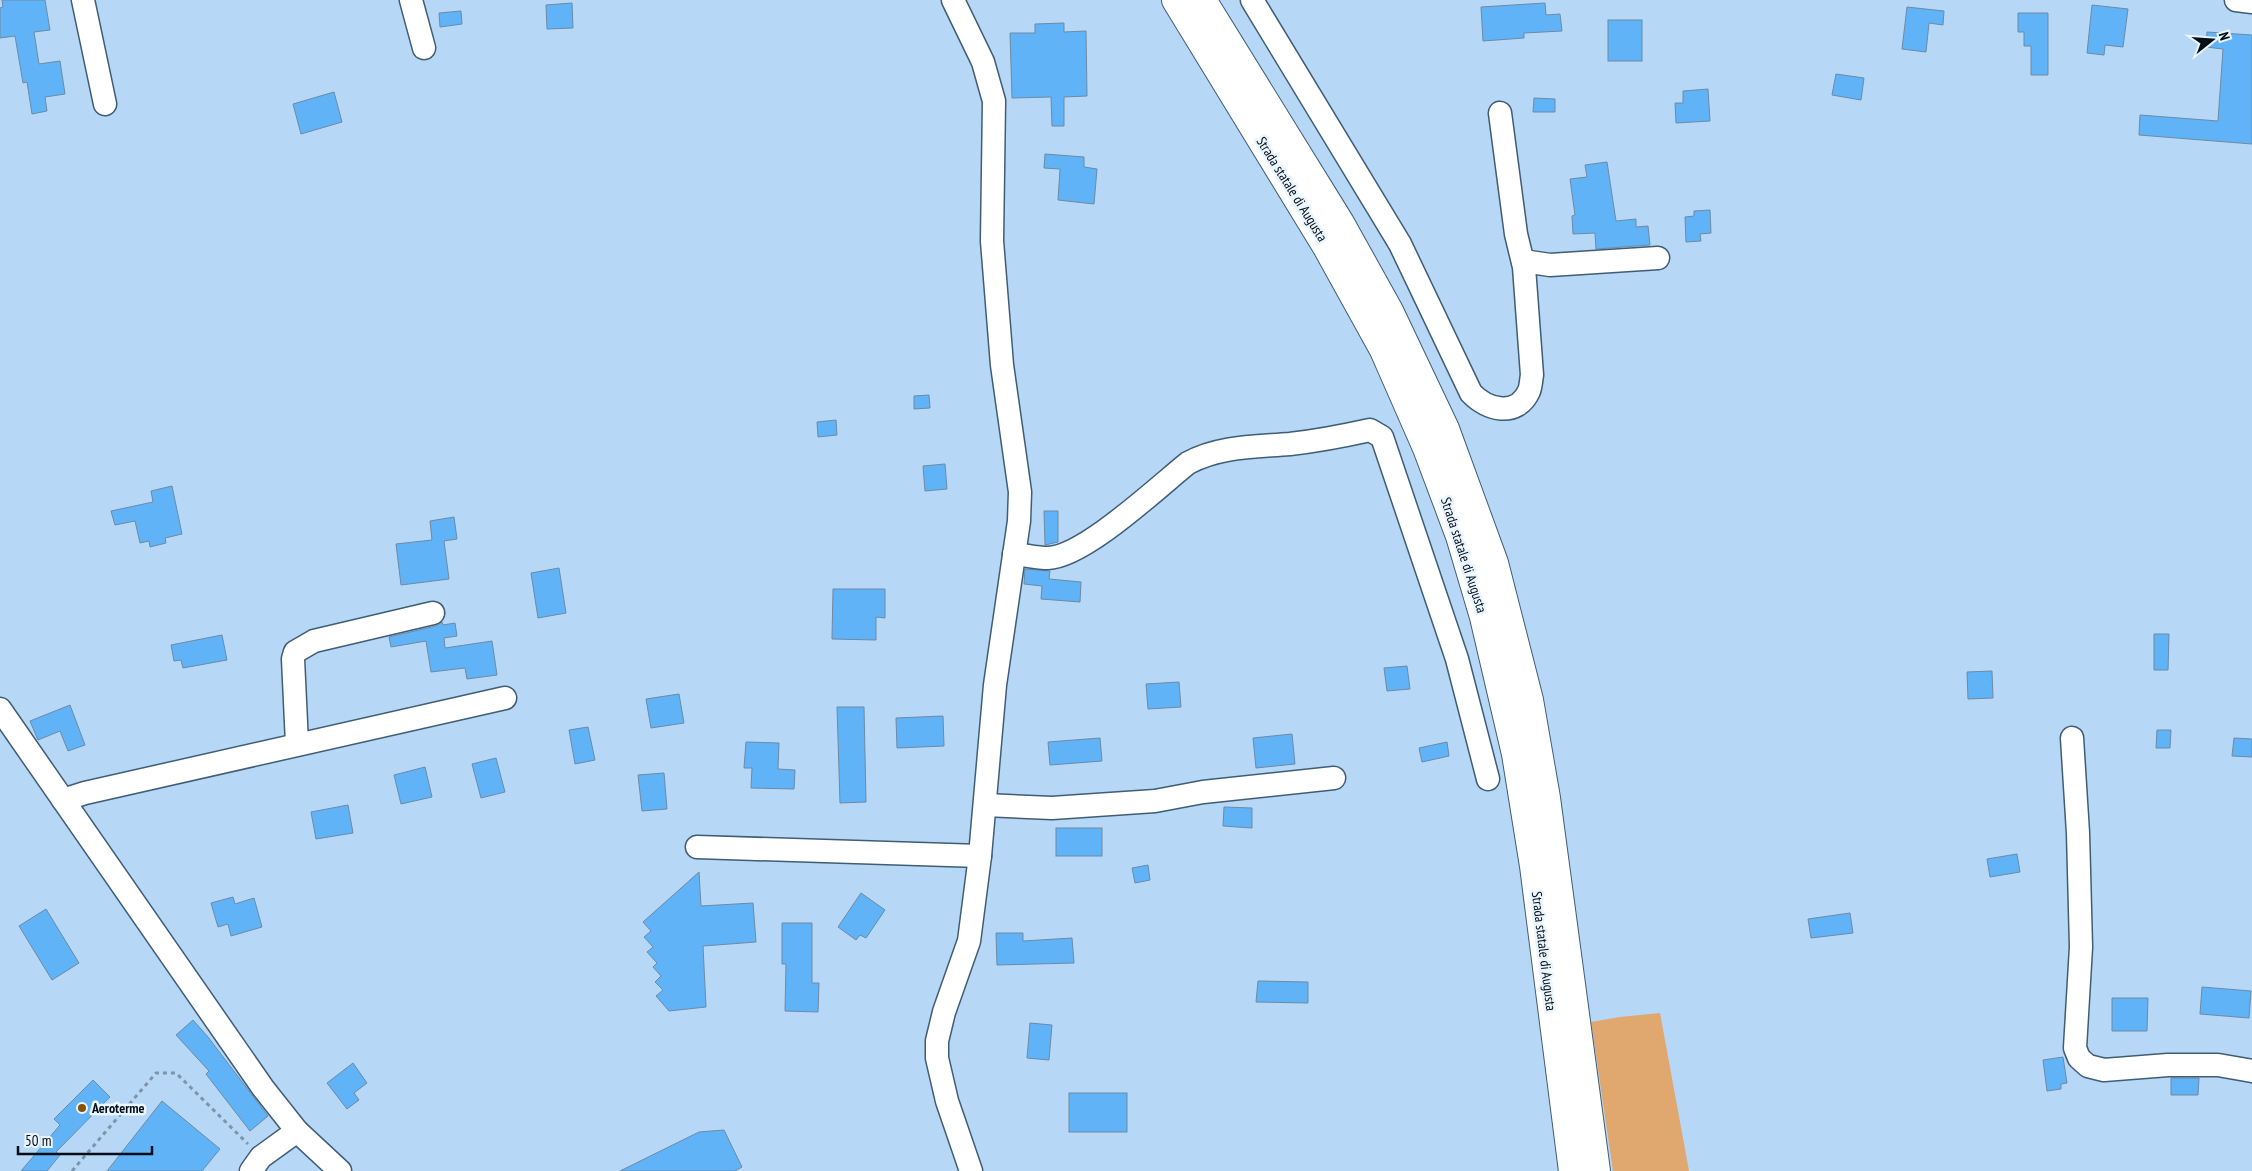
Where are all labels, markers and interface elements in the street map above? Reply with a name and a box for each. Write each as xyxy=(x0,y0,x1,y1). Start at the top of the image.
north arrow xyxy=(2187,15,2237,65)
text: N xyxy=(2215,30,2234,42)
street label: Strada statale di Augusta xyxy=(1253,133,1331,245)
street label: Strada statale di Augusta xyxy=(1437,495,1491,615)
street label: Strada statale di Augusta xyxy=(1528,890,1560,1012)
place label: Aeroterme xyxy=(91,1099,145,1117)
marker: Aeroterme xyxy=(76,1102,88,1114)
scale bar xyxy=(18,1124,151,1156)
text: 50 m xyxy=(25,1131,51,1150)

